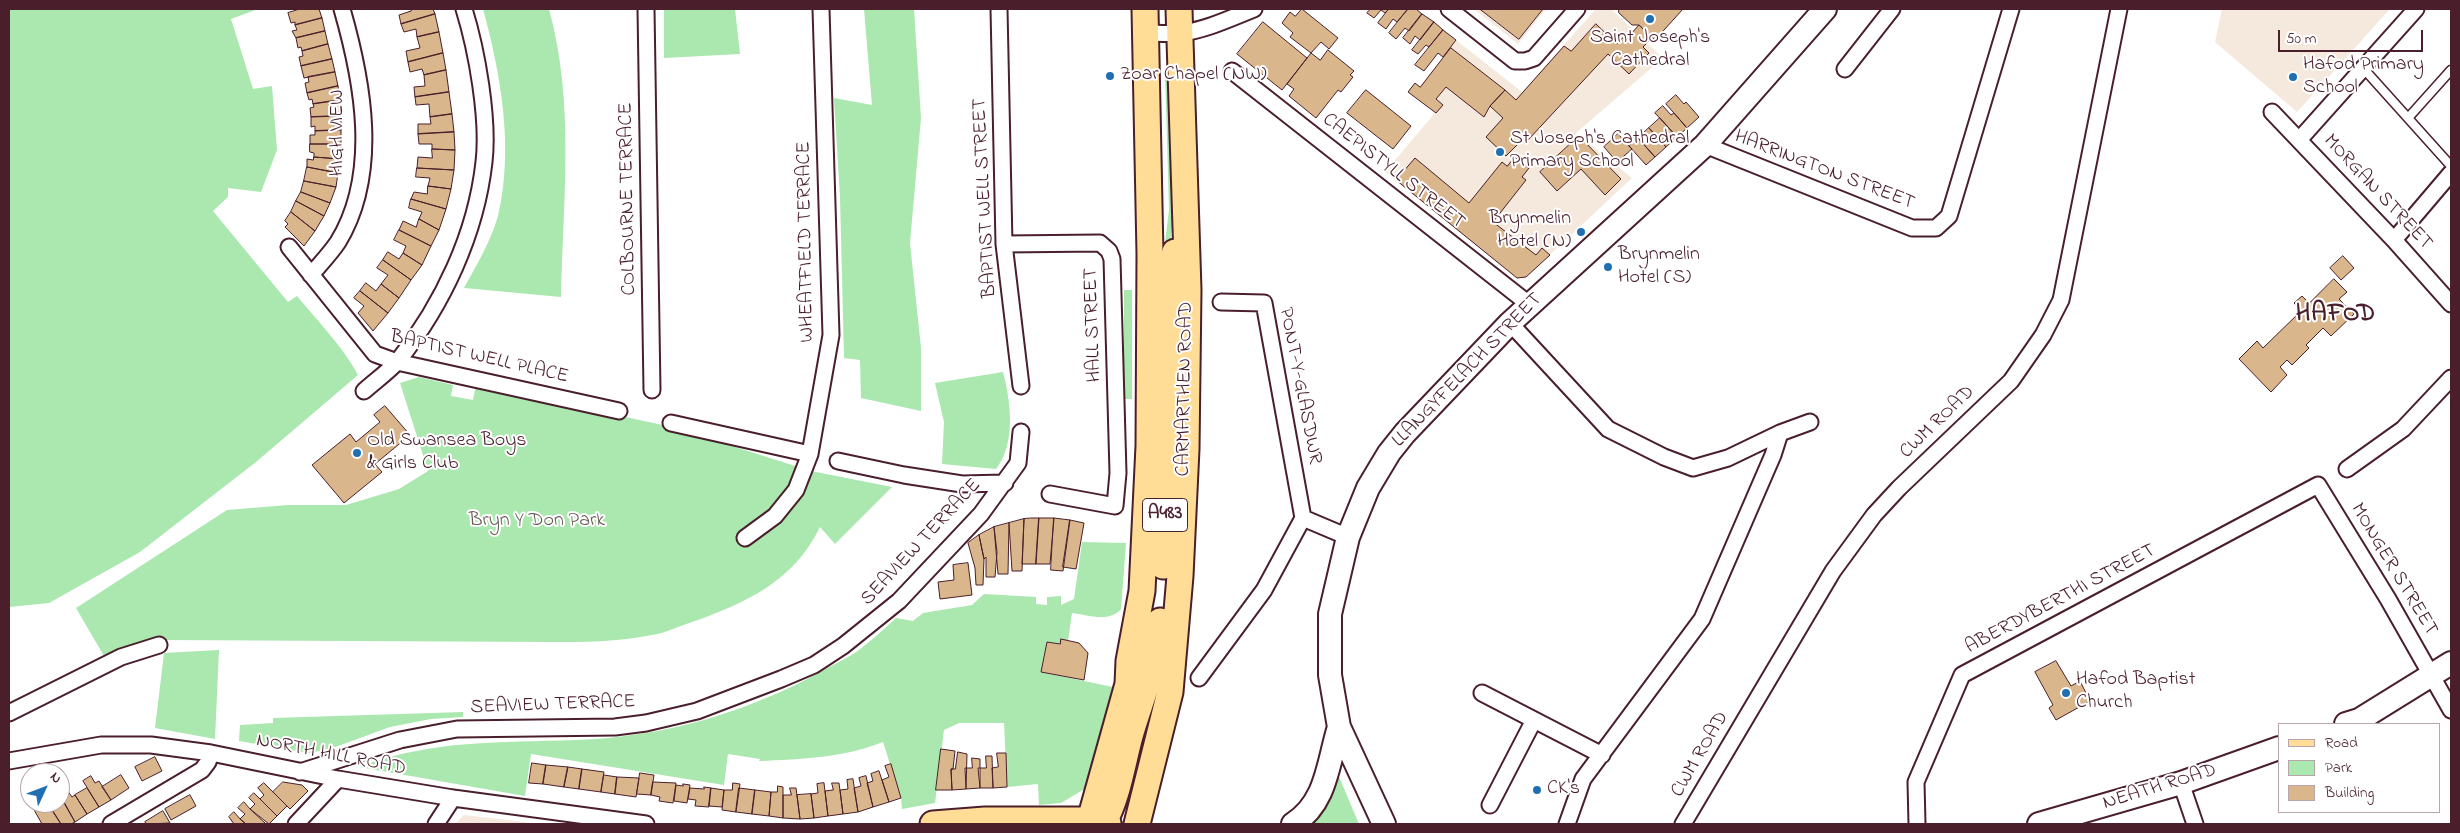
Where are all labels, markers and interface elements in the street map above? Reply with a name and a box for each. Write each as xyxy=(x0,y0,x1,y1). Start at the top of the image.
marker: Saint Joseph's Cathedral xyxy=(1644,13,1656,25)
scale bar xyxy=(2280,20,2425,52)
place label: Saint Joseph's Cathedral xyxy=(1590,27,1710,74)
text: 50 m xyxy=(2286,28,2316,50)
place label: Hafod Primary School xyxy=(2303,54,2424,101)
place label: Zoar Chapel (NW) xyxy=(1120,64,1267,88)
marker: Zoar Chapel (NW) xyxy=(1104,70,1116,82)
marker: Hafod Primary School xyxy=(2287,71,2299,83)
street label: HIGH VIEW xyxy=(327,89,351,177)
street label: BAPTIST WELL STREET xyxy=(969,97,1003,299)
street label: COLBOURNE TERRACE xyxy=(615,102,643,296)
street label: CAEPISTYLL STREET xyxy=(1317,109,1469,235)
street label: HARRINGTON STREET xyxy=(1731,126,1917,216)
place label: St Joseph's Cathedral Primary School xyxy=(1510,128,1689,175)
street label: MORGAN STREET xyxy=(2317,130,2437,256)
street label: WHEATFIELD TERRACE xyxy=(793,141,821,343)
marker: St Joseph's Cathedral Primary School xyxy=(1494,146,1506,158)
place label: Brynmelin Hotel (N) xyxy=(1489,208,1571,255)
marker: Brynmelin Hotel (N) xyxy=(1575,226,1587,238)
place label: Brynmelin Hotel (S) xyxy=(1618,244,1700,291)
marker: Brynmelin Hotel (S) xyxy=(1602,261,1614,273)
street label: HALL STREET xyxy=(1080,267,1108,383)
street label: LLANGYFELACH STREET xyxy=(1388,289,1548,453)
street label: CARMARTHEN ROAD xyxy=(1172,301,1200,477)
district label: HAFOD xyxy=(2295,301,2377,331)
street label: PONT-Y-GLASDWR xyxy=(1272,306,1326,466)
street label: BAPTIST WELL PLACE xyxy=(388,326,570,390)
street label: CWM ROAD xyxy=(1895,381,1981,465)
place label: Old Swansea Boys & Girls Club xyxy=(367,430,526,477)
marker: Old Swansea Boys & Girls Club xyxy=(351,447,363,459)
street label: SEAVIEW TERRACE xyxy=(857,474,987,612)
road number: A483 xyxy=(1142,498,1188,532)
street label: MONGER STREET xyxy=(2344,499,2442,641)
park label: Bryn Y Don Park xyxy=(469,510,605,534)
street label: ABERDYBERTHI STREET xyxy=(1962,540,2160,660)
place label: Hafod Baptist Church xyxy=(2076,669,2195,716)
marker: Hafod Baptist Church xyxy=(2060,687,2072,699)
street label: SEAVIEW TERRACE xyxy=(470,691,636,721)
street label: CWM ROAD xyxy=(1667,708,1735,802)
legend xyxy=(2278,723,2440,813)
street label: NORTH HILL ROAD xyxy=(254,730,408,782)
text: Road xyxy=(2325,732,2358,754)
text: Park xyxy=(2325,757,2352,779)
street label: NEATH ROAD xyxy=(2100,759,2220,817)
north arrow xyxy=(20,763,70,813)
text: N xyxy=(45,767,67,789)
place label: CK's xyxy=(1547,778,1580,802)
text: Building xyxy=(2325,782,2374,804)
marker: CK's xyxy=(1531,784,1543,796)

